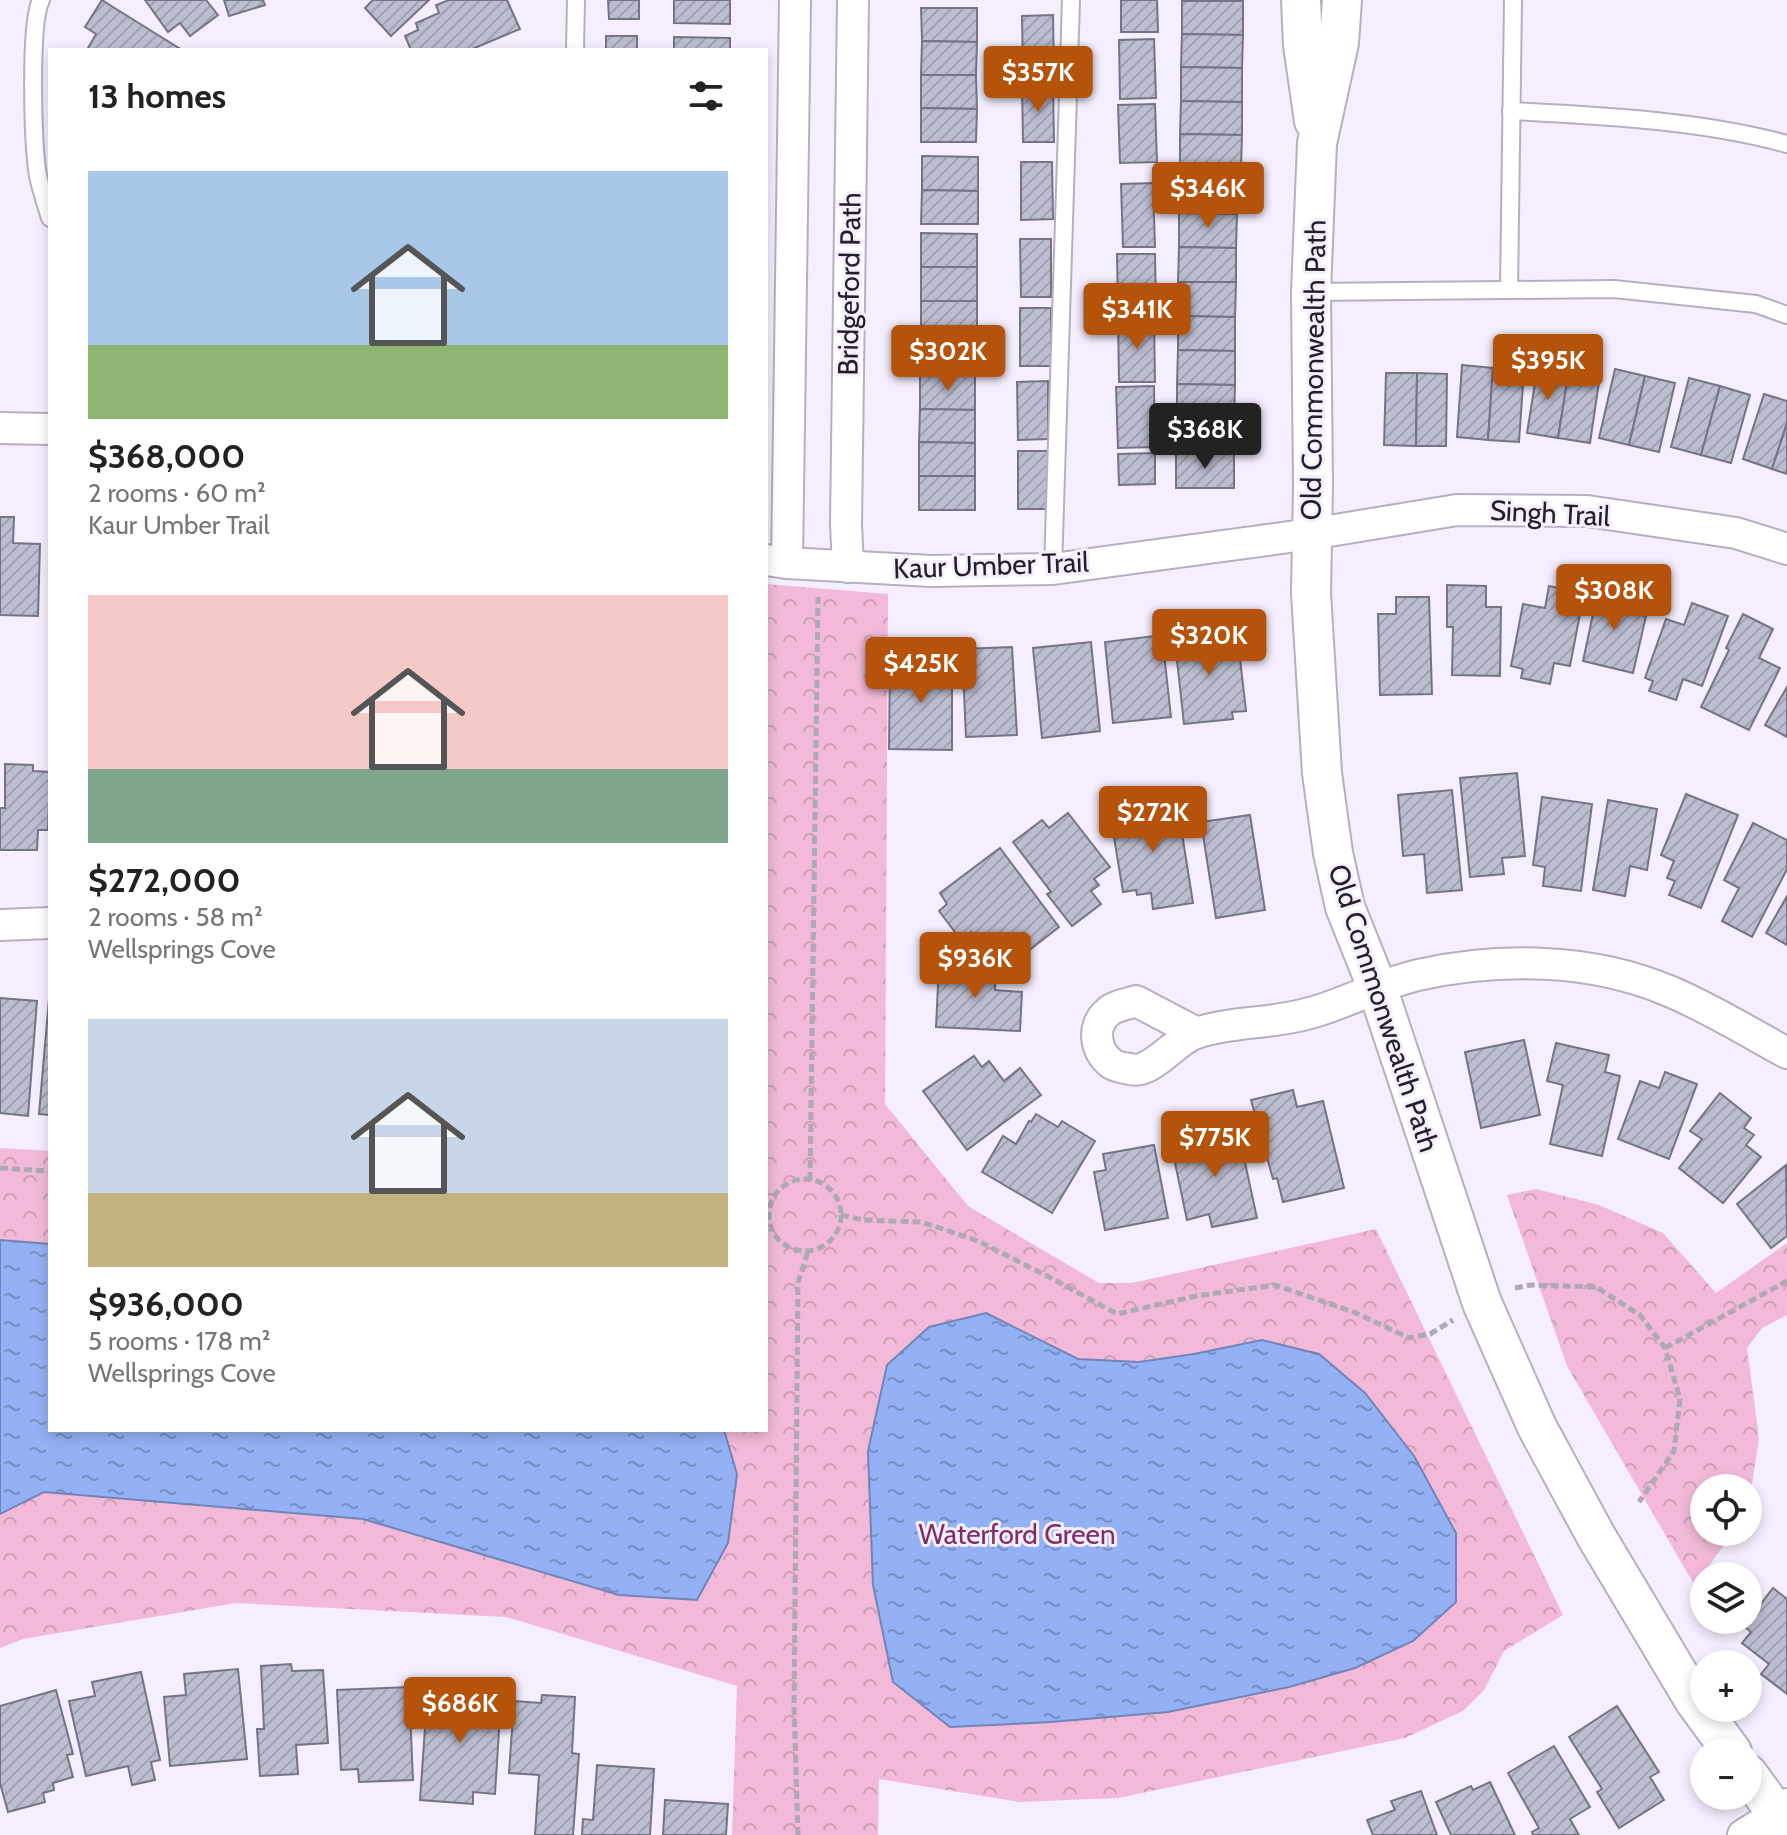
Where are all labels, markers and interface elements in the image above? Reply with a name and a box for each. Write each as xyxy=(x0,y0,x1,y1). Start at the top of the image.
pin: $357K xyxy=(982,46,1094,114)
text: $357K xyxy=(1002,56,1074,88)
icon: filters xyxy=(684,74,728,118)
text: 13 homes xyxy=(88,75,226,117)
pin: $346K xyxy=(1152,162,1264,230)
text: $346K xyxy=(1170,172,1246,204)
street label: Bridgeford Path xyxy=(830,192,868,376)
street label: Old Commonwealth Path xyxy=(1293,219,1333,521)
icon: home xyxy=(336,223,480,367)
pin: $341K xyxy=(1081,283,1193,351)
text: $341K xyxy=(1102,293,1172,325)
pin: $302K xyxy=(892,325,1004,393)
pin: $395K xyxy=(1492,334,1604,402)
text: $302K xyxy=(909,335,987,367)
text: $395K xyxy=(1511,344,1585,376)
pin: $368K xyxy=(1149,403,1261,471)
text: $368K xyxy=(1167,413,1243,445)
text: $368,000 xyxy=(88,435,245,477)
text: 2 rooms · 60 m² xyxy=(88,477,266,509)
street label: Singh Trail xyxy=(1489,493,1611,533)
text: Kaur Umber Trail xyxy=(88,509,270,541)
street label: Kaur Umber Trail xyxy=(893,545,1090,585)
pin: $308K xyxy=(1558,564,1670,632)
text: $308K xyxy=(1574,574,1654,606)
pin: $320K xyxy=(1153,609,1265,677)
text: $320K xyxy=(1170,619,1248,651)
pin: $425K xyxy=(865,637,977,705)
icon: home xyxy=(336,647,480,791)
text: $425K xyxy=(883,647,959,679)
pin: $272K xyxy=(1097,786,1209,854)
text: $272K xyxy=(1117,796,1189,828)
text: $272,000 xyxy=(88,859,241,901)
street label: Old Commonwealth Path xyxy=(1321,860,1447,1156)
text: 2 rooms · 58 m² xyxy=(88,901,263,933)
pin: $936K xyxy=(919,932,1031,1000)
text: Wellsprings Cove xyxy=(88,933,276,965)
text: $936K xyxy=(938,942,1012,974)
icon: home xyxy=(336,1071,480,1215)
pin: $775K xyxy=(1159,1111,1271,1179)
text: $775K xyxy=(1179,1121,1251,1153)
text: $936,000 xyxy=(88,1283,244,1325)
text: 5 rooms · 178 m² xyxy=(88,1325,270,1357)
text: Wellsprings Cove xyxy=(88,1357,276,1389)
map controls xyxy=(1690,1474,1762,1810)
button: locate xyxy=(1690,1474,1762,1546)
park label: Waterford Green xyxy=(918,1517,1116,1551)
button: layers xyxy=(1690,1562,1762,1634)
button: + xyxy=(1690,1650,1762,1722)
pin: $686K xyxy=(404,1677,516,1745)
text: $686K xyxy=(422,1687,498,1719)
button: − xyxy=(1690,1738,1762,1810)

